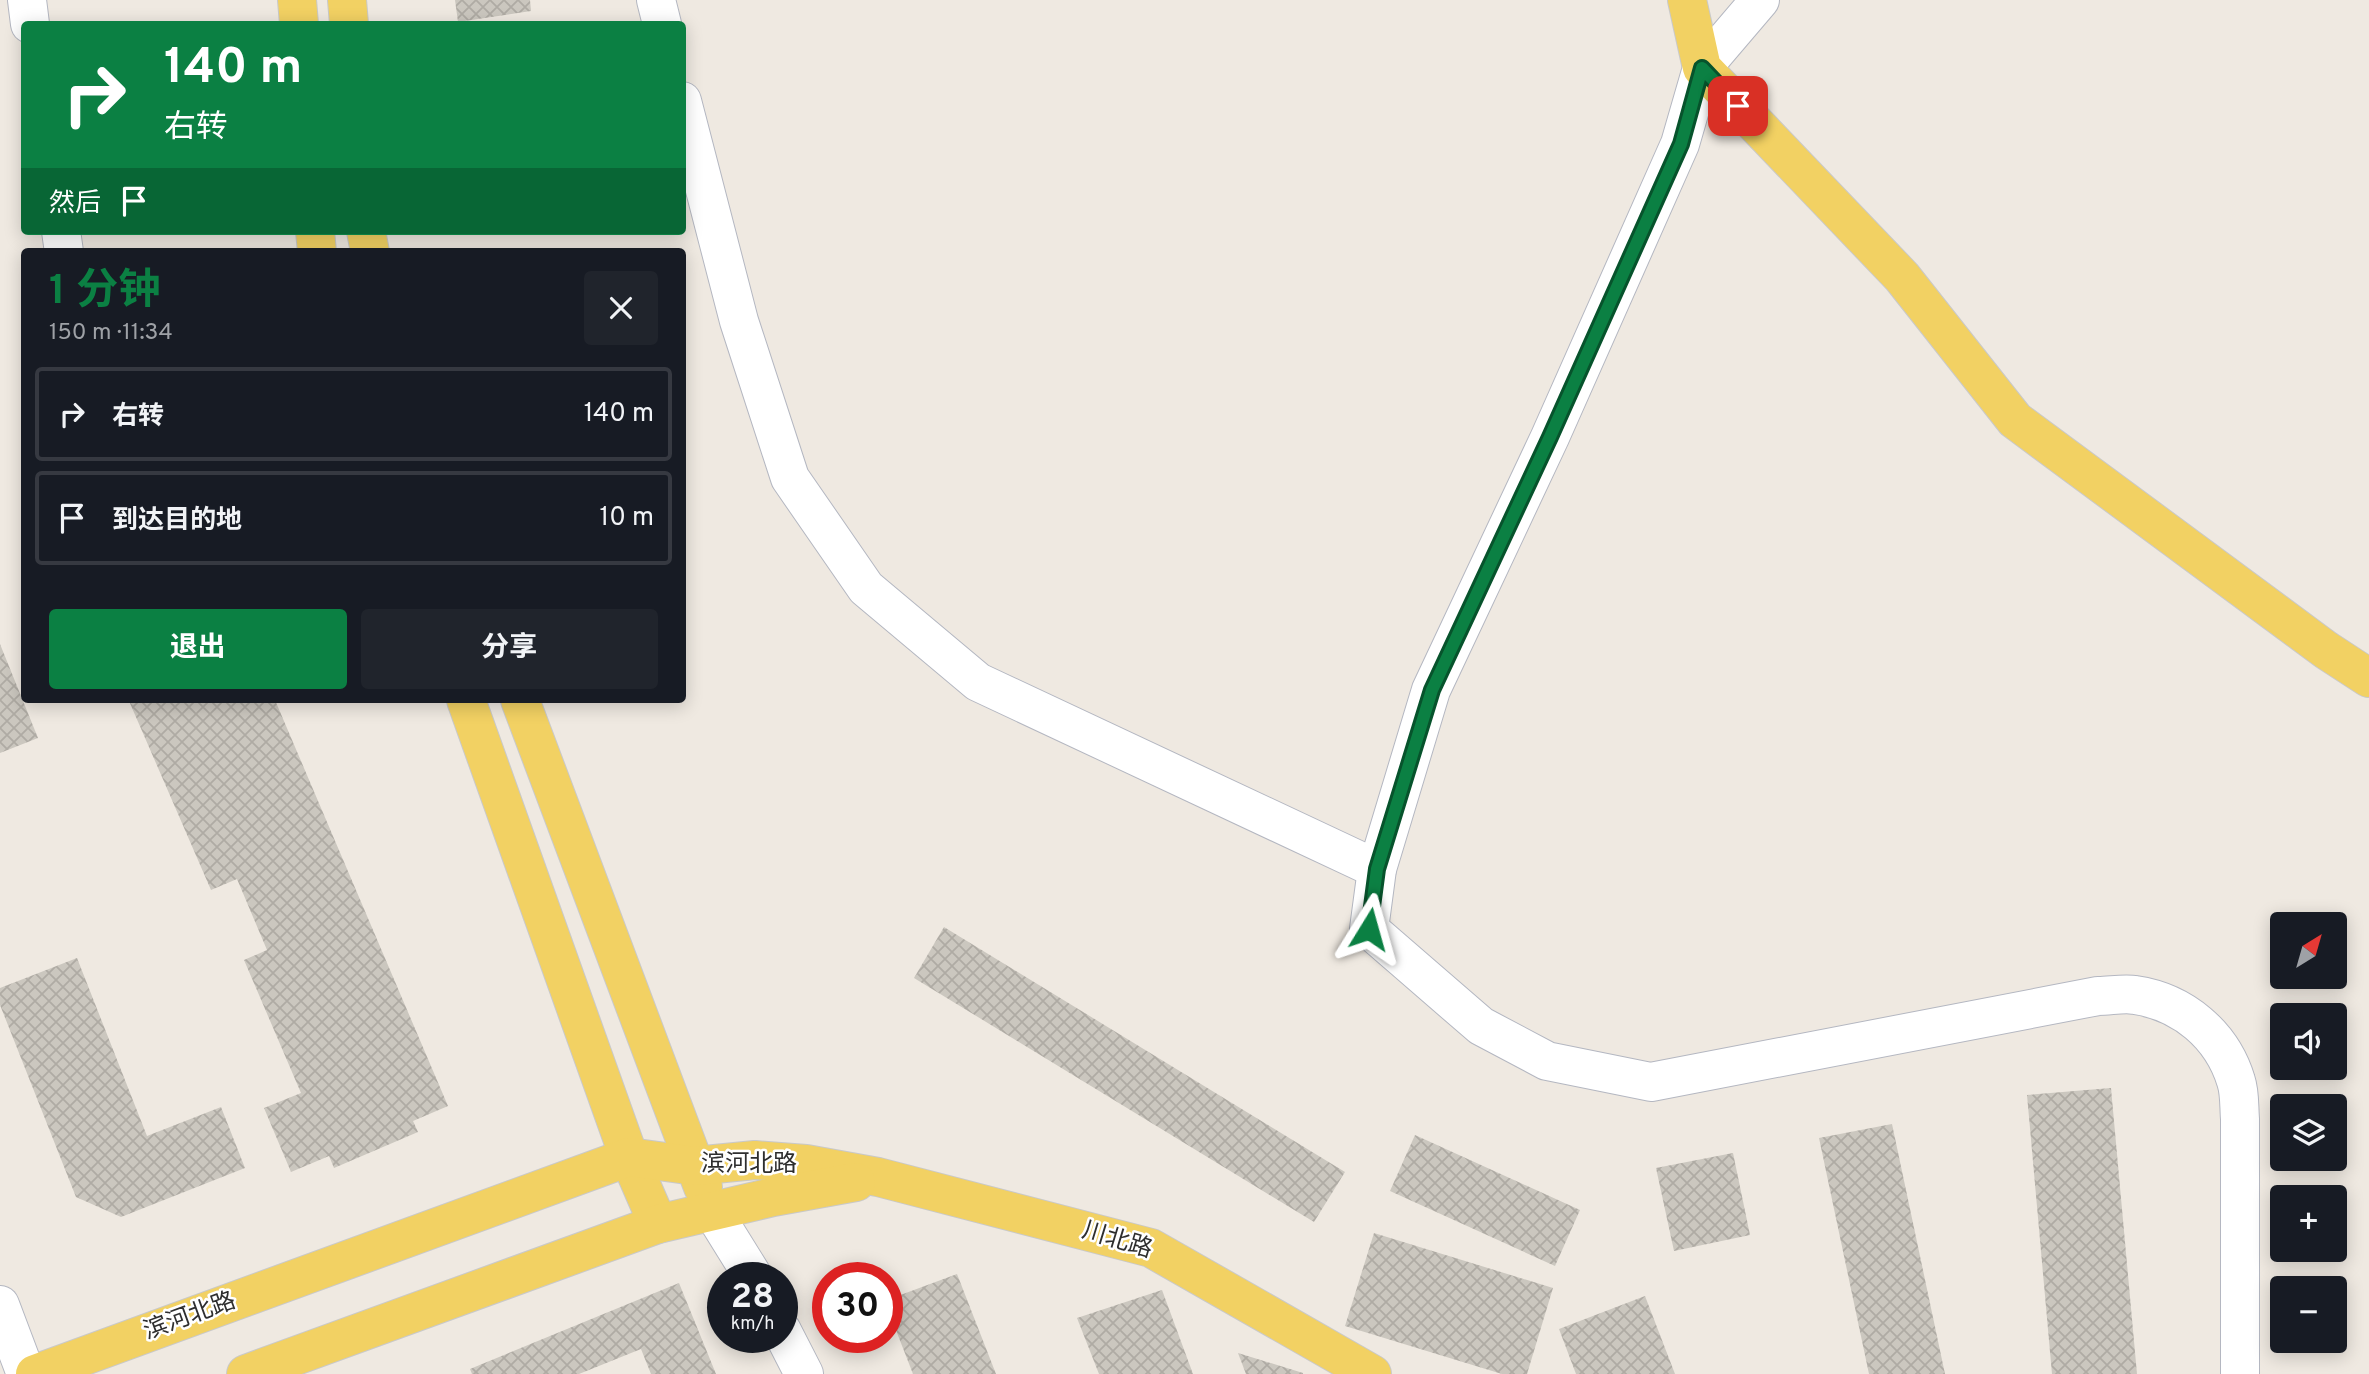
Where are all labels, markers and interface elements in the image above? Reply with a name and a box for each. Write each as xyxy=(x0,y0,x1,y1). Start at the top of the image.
text: 140 m xyxy=(164,39,303,101)
icon: right xyxy=(49,49,140,140)
pin xyxy=(1708,76,1768,136)
icon: arrive xyxy=(1719,87,1757,125)
text: 右转 xyxy=(164,109,228,149)
icon: arrive xyxy=(115,182,153,220)
text: 然后 xyxy=(49,188,101,221)
text: 1 分钟 xyxy=(49,266,160,319)
button: close xyxy=(584,271,658,345)
text: 150 m · 11:34 xyxy=(49,319,173,348)
icon: right xyxy=(53,395,91,433)
text: 140 m xyxy=(584,398,654,431)
text: 右转 xyxy=(112,401,164,434)
icon: arrive xyxy=(53,499,91,537)
text: 10 m xyxy=(599,502,654,535)
text: 到达目的地 xyxy=(112,505,242,538)
button: 退出 xyxy=(49,609,347,689)
button: 分享 xyxy=(361,609,658,689)
position arrow xyxy=(1332,892,1406,966)
north arrow xyxy=(2270,912,2347,989)
map controls xyxy=(2270,912,2347,1353)
button: sound xyxy=(2270,1003,2347,1080)
button: layers xyxy=(2270,1094,2347,1171)
street label: 滨河北路 xyxy=(701,1150,797,1180)
button: + xyxy=(2270,1185,2347,1262)
street label: 川北路 xyxy=(1078,1216,1156,1266)
speed limit sign: 30 xyxy=(812,1262,903,1353)
text: 28 xyxy=(731,1276,774,1320)
button: − xyxy=(2270,1276,2347,1353)
street label: 滨河北路 xyxy=(140,1286,240,1348)
text: km/h xyxy=(731,1313,774,1336)

